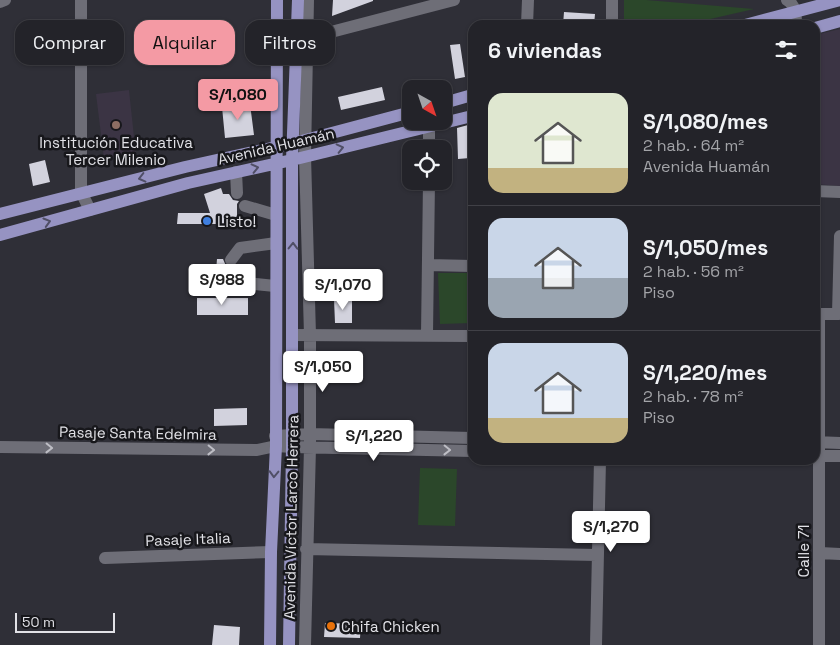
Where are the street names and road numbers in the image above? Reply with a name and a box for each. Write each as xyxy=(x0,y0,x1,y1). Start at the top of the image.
street label: Avenida Huamán xyxy=(216,123,336,169)
street label: Avenida Víctor Larco Herrera xyxy=(280,414,302,619)
street label: Pasaje Santa Edelmira xyxy=(59,422,217,444)
street label: Calle 71 xyxy=(794,525,813,577)
street label: Pasaje Italia xyxy=(145,528,231,550)

